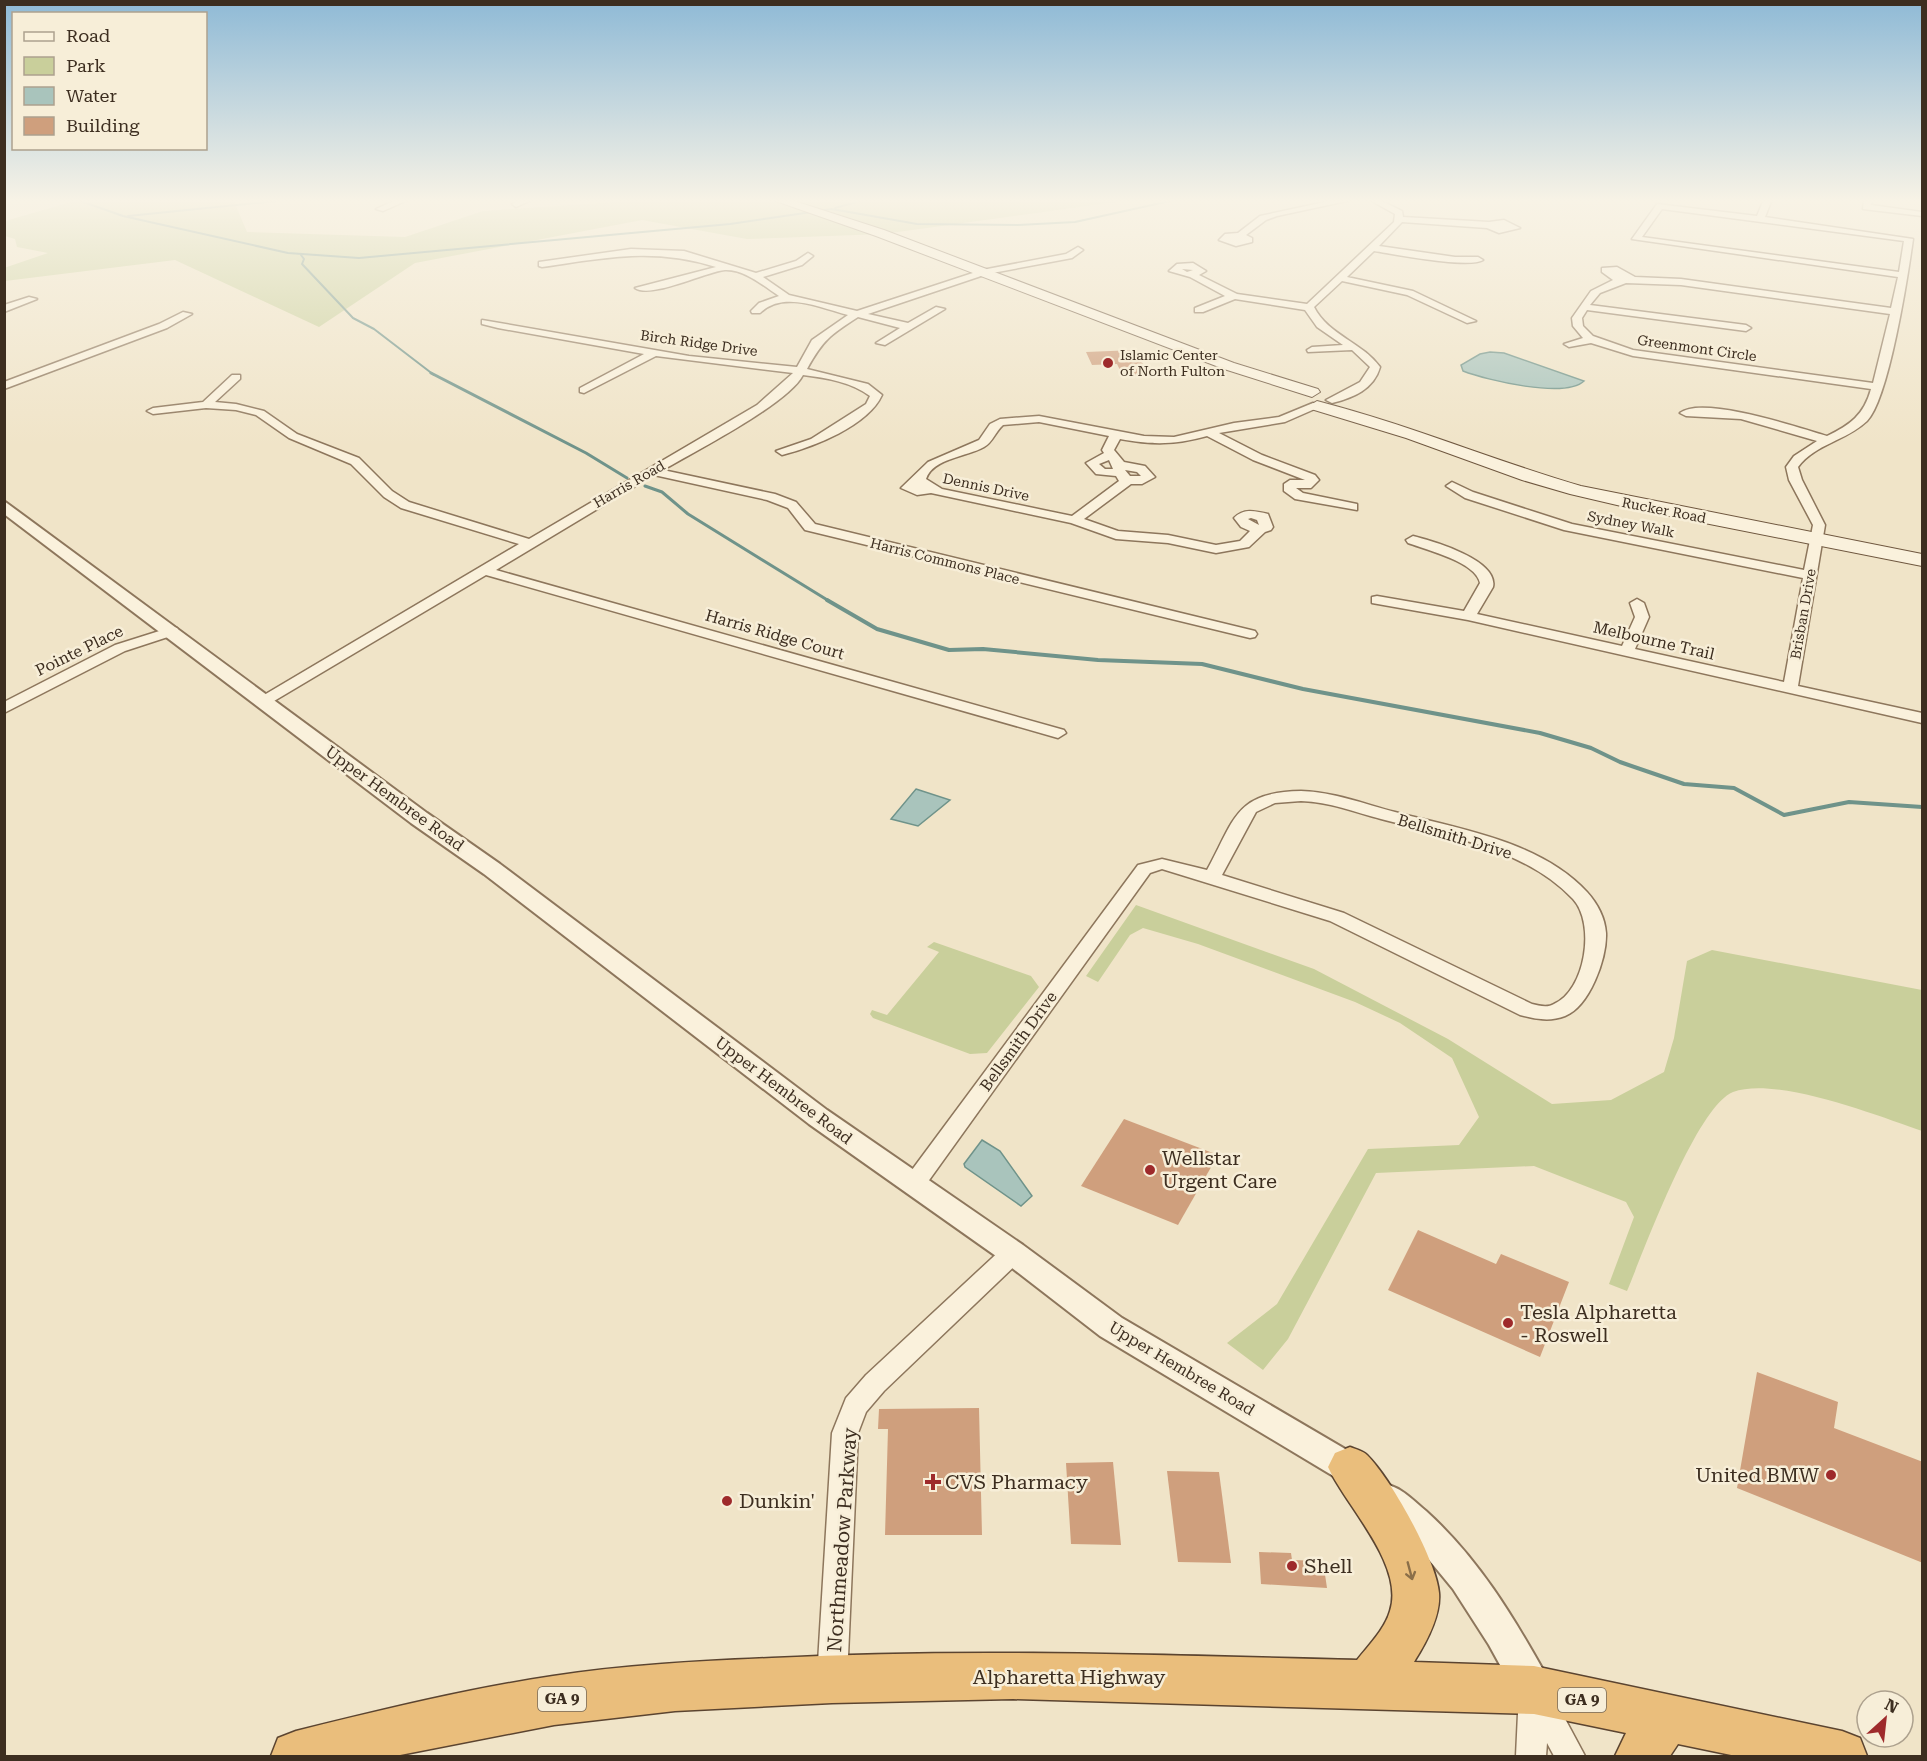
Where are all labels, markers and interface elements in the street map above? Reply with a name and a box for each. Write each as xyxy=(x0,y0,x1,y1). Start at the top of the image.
legend xyxy=(12,12,207,150)
text: Road xyxy=(66,25,111,46)
text: Park xyxy=(66,55,106,76)
text: Water xyxy=(66,85,117,106)
text: Building xyxy=(66,115,140,136)
street label: Birch Ridge Drive xyxy=(639,327,759,359)
street label: Greenmont Circle xyxy=(1636,332,1758,364)
place label: Islamic Center of North Fulton xyxy=(1120,347,1225,379)
marker: Islamic Center of North Fulton xyxy=(1101,356,1115,370)
street label: Harris Road xyxy=(590,457,668,511)
street label: Dennis Drive xyxy=(941,470,1031,504)
street label: Rucker Road xyxy=(1620,494,1708,526)
street label: Sydney Walk xyxy=(1586,508,1676,540)
street label: Harris Commons Place xyxy=(869,535,1022,587)
street label: Brisban Drive xyxy=(1787,567,1819,661)
street label: Harris Ridge Court xyxy=(703,606,847,663)
street label: Melbourne Trail xyxy=(1591,617,1717,664)
street label: Pointe Place xyxy=(32,621,126,680)
street label: Upper Hembree Road xyxy=(322,742,468,855)
street label: Bellsmith Drive xyxy=(1395,810,1515,863)
street label: Bellsmith Drive xyxy=(976,988,1061,1095)
street label: Upper Hembree Road xyxy=(711,1033,856,1148)
place label: Wellstar Urgent Care xyxy=(1162,1146,1277,1193)
marker: Wellstar Urgent Care xyxy=(1143,1163,1157,1177)
place label: Tesla Alpharetta - Roswell xyxy=(1520,1300,1677,1347)
marker: Tesla Alpharetta - Roswell xyxy=(1501,1316,1515,1330)
street label: Upper Hembree Road xyxy=(1105,1317,1258,1420)
street label: Northmeadow Parkway xyxy=(822,1427,862,1653)
place label: United BMW xyxy=(1695,1463,1820,1487)
marker: United BMW xyxy=(1824,1468,1838,1482)
place label: CVS Pharmacy xyxy=(945,1470,1088,1494)
marker: CVS Pharmacy xyxy=(926,1475,940,1489)
place label: Dunkin' xyxy=(739,1489,815,1513)
marker: Dunkin' xyxy=(720,1494,734,1508)
place label: Shell xyxy=(1304,1554,1353,1578)
marker: Shell xyxy=(1285,1559,1299,1573)
one-way arrow xyxy=(1405,1561,1416,1580)
street label: Alpharetta Highway xyxy=(973,1665,1166,1689)
road number: GA 9 xyxy=(538,1687,586,1711)
road number: GA 9 xyxy=(1558,1688,1606,1712)
north arrow xyxy=(1855,1689,1915,1749)
text: N xyxy=(1882,1695,1901,1717)

